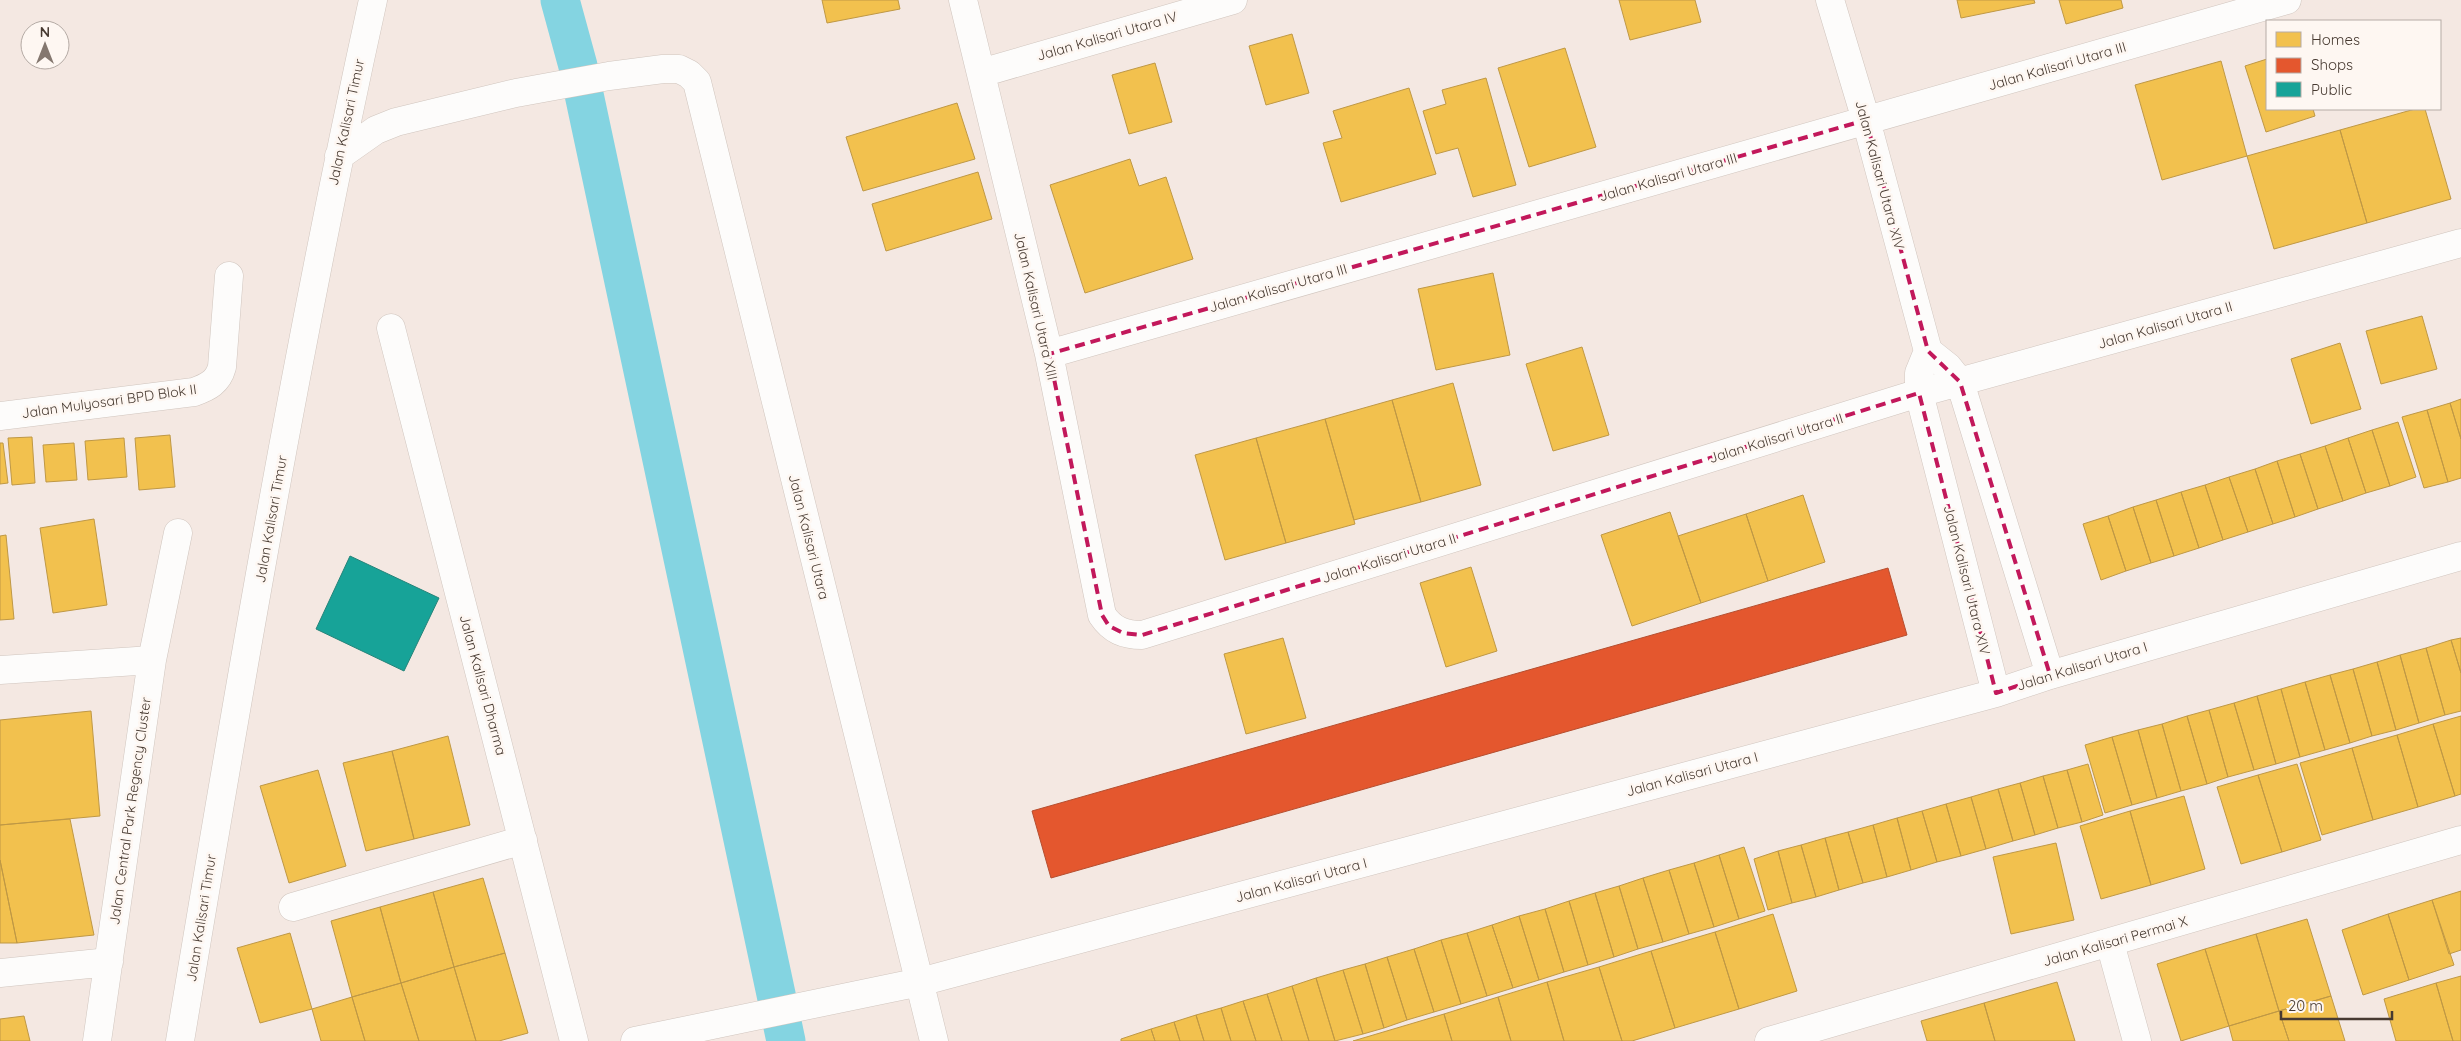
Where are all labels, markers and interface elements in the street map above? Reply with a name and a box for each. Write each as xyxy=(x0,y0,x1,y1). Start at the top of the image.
street label: Jalan Kalisari Utara IV xyxy=(1035,7,1179,65)
north arrow xyxy=(20,20,70,70)
legend xyxy=(2266,20,2441,110)
text: N xyxy=(40,23,50,41)
text: Homes xyxy=(2311,30,2360,49)
street label: Jalan Kalisari Utara III xyxy=(1986,38,2128,94)
text: Shops xyxy=(2311,55,2353,74)
street label: Jalan Kalisari Timur xyxy=(324,56,368,187)
text: Public xyxy=(2311,80,2352,99)
street label: Jalan Kalisari Utara XIV xyxy=(1851,98,1909,252)
street label: Jalan Kalisari Utara III xyxy=(1597,149,1739,205)
street label: Jalan Kalisari Utara XIII xyxy=(1010,230,1062,382)
street label: Jalan Kalisari Utara III xyxy=(1207,260,1349,316)
street label: Jalan Kalisari Utara II xyxy=(2096,297,2234,353)
street label: Jalan Mulyosari BPD Blok II xyxy=(20,380,198,422)
street label: Jalan Kalisari Utara II xyxy=(1707,409,1845,467)
street label: Jalan Kalisari Timur xyxy=(251,453,291,584)
street label: Jalan Kalisari Utara xyxy=(785,472,833,602)
street label: Jalan Kalisari Utara XIV xyxy=(1940,503,1994,657)
street label: Jalan Kalisari Utara II xyxy=(1320,529,1458,587)
street label: Jalan Kalisari Dharma xyxy=(456,613,510,757)
street label: Jalan Kalisari Utara I xyxy=(2014,638,2150,694)
street label: Jalan Central Park Regency Cluster xyxy=(105,695,155,926)
street label: Jalan Kalisari Utara I xyxy=(1624,748,1760,800)
street label: Jalan Kalisari Timur xyxy=(182,852,220,983)
street label: Jalan Kalisari Utara I xyxy=(1233,854,1369,906)
street label: Jalan Kalisari Permai X xyxy=(2041,912,2190,970)
scale bar xyxy=(2281,988,2392,1020)
text: 20 m xyxy=(2288,996,2323,1015)

